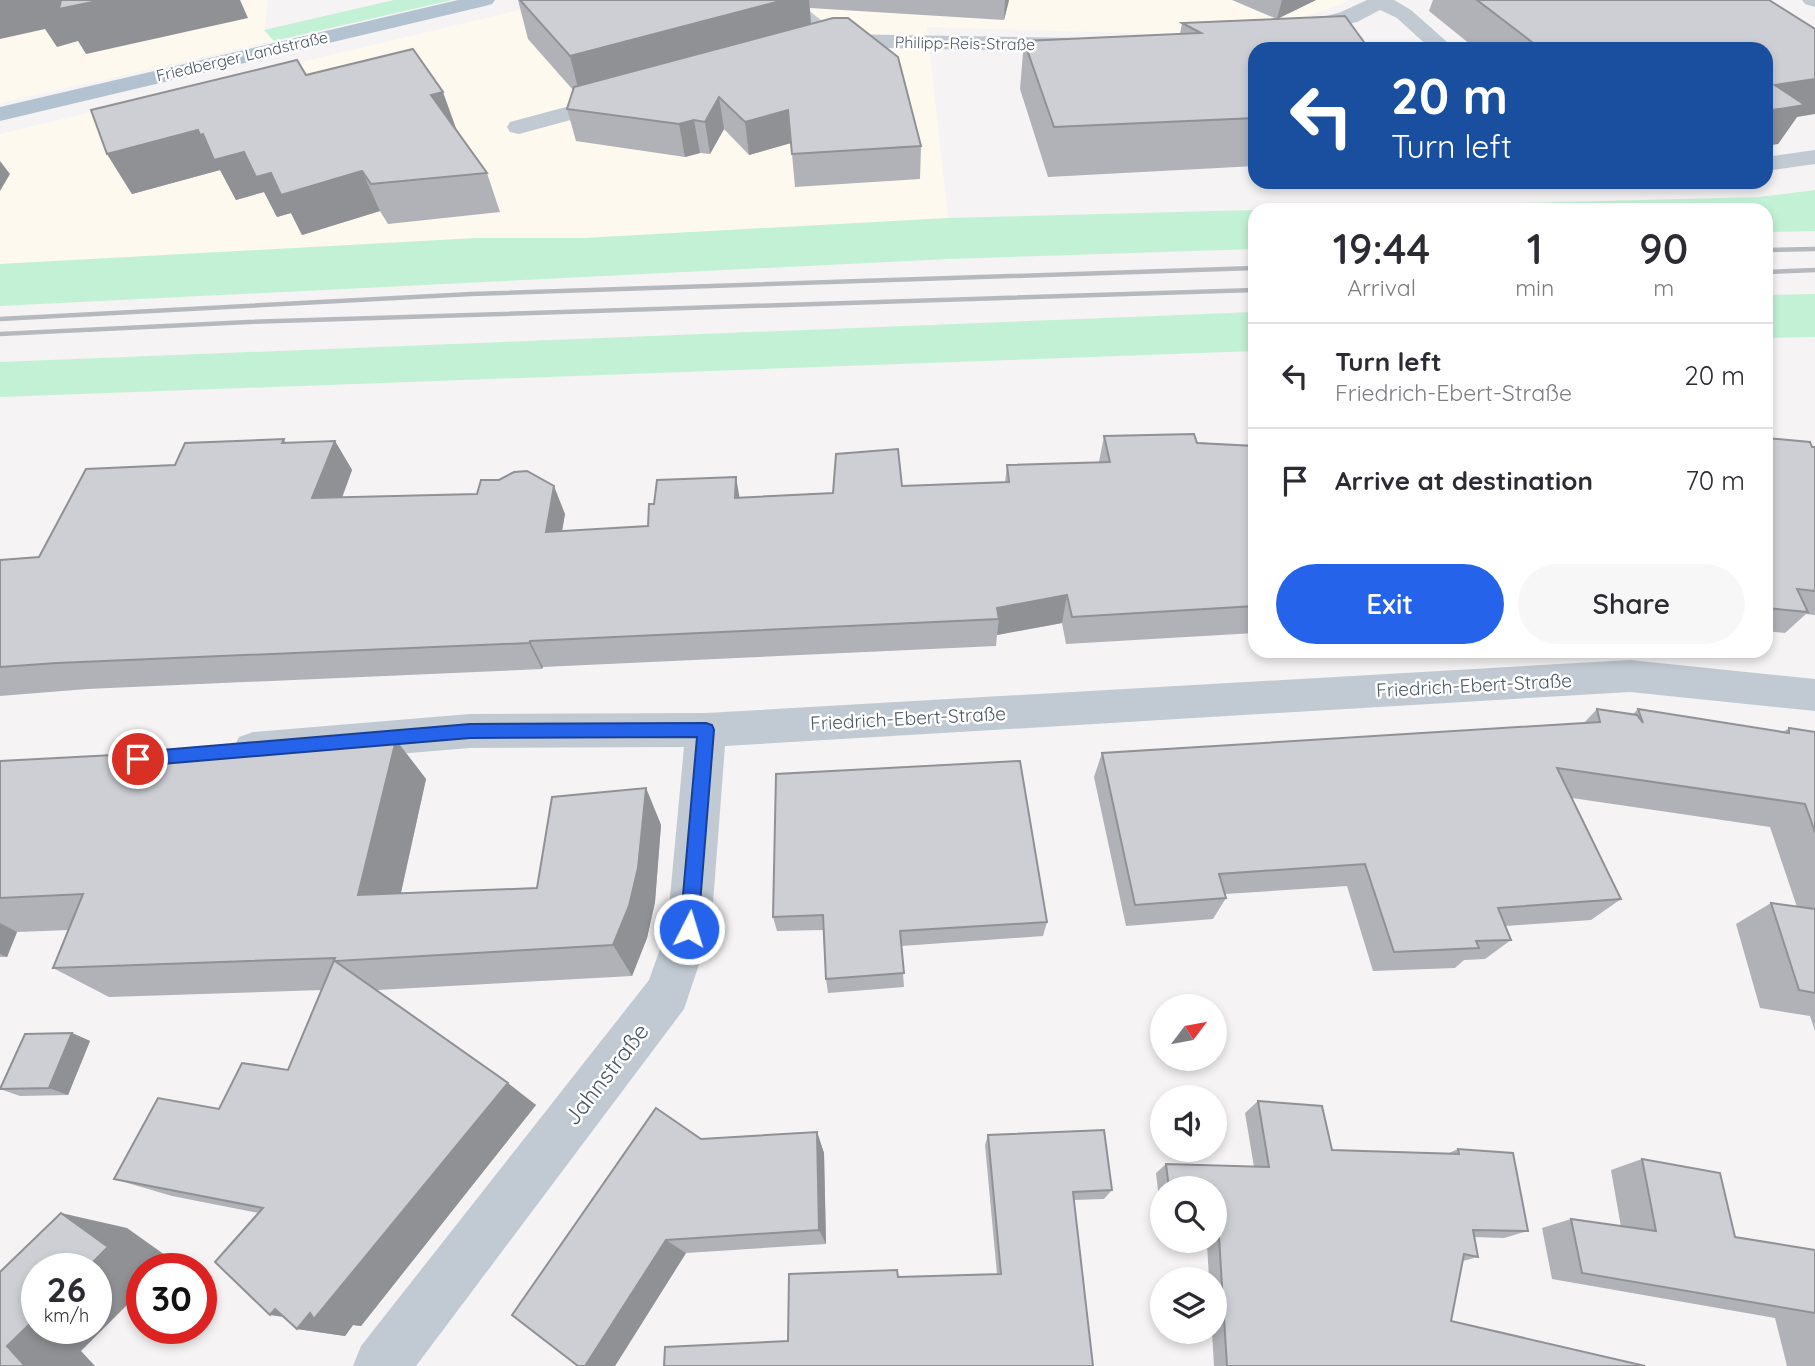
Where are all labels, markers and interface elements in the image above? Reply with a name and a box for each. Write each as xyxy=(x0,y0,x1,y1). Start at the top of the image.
street label: Friedberger Landstraße xyxy=(154,27,330,85)
street label: Philipp-Reis-Straße xyxy=(895,32,1035,54)
text: 20 m xyxy=(1391,65,1508,126)
icon: left xyxy=(1276,70,1367,161)
text: Turn left xyxy=(1391,126,1512,166)
text: 19:44 xyxy=(1333,222,1430,275)
text: 1 xyxy=(1527,222,1543,275)
text: 90 xyxy=(1639,222,1688,275)
text: Arrival xyxy=(1347,273,1416,302)
text: min xyxy=(1515,273,1554,302)
text: m xyxy=(1653,273,1674,302)
text: Turn left xyxy=(1335,345,1442,378)
icon: left xyxy=(1276,357,1314,395)
text: 20 m xyxy=(1684,359,1745,392)
text: Friedrich-Ebert-Straße xyxy=(1335,378,1572,407)
icon: arrive xyxy=(1276,462,1314,500)
text: Arrive at destination xyxy=(1335,464,1593,497)
text: 70 m xyxy=(1685,464,1745,497)
button: Exit xyxy=(1276,564,1504,644)
button: Share xyxy=(1518,564,1745,644)
street label: Friedrich-Ebert-Straße xyxy=(1376,668,1572,702)
street label: Friedrich-Ebert-Straße xyxy=(810,701,1006,735)
pin xyxy=(108,729,168,789)
icon: arrive xyxy=(119,740,157,778)
position arrow xyxy=(652,892,726,966)
north arrow xyxy=(1150,994,1227,1071)
map controls xyxy=(1150,994,1227,1344)
street label: Jahnstraße xyxy=(557,1017,655,1131)
button: sound xyxy=(1150,1085,1227,1162)
button: search xyxy=(1150,1176,1227,1253)
speed limit sign: 30 xyxy=(126,1253,217,1344)
text: 26 xyxy=(47,1267,86,1311)
button: layers xyxy=(1150,1267,1227,1344)
text: km/h xyxy=(44,1304,89,1327)

